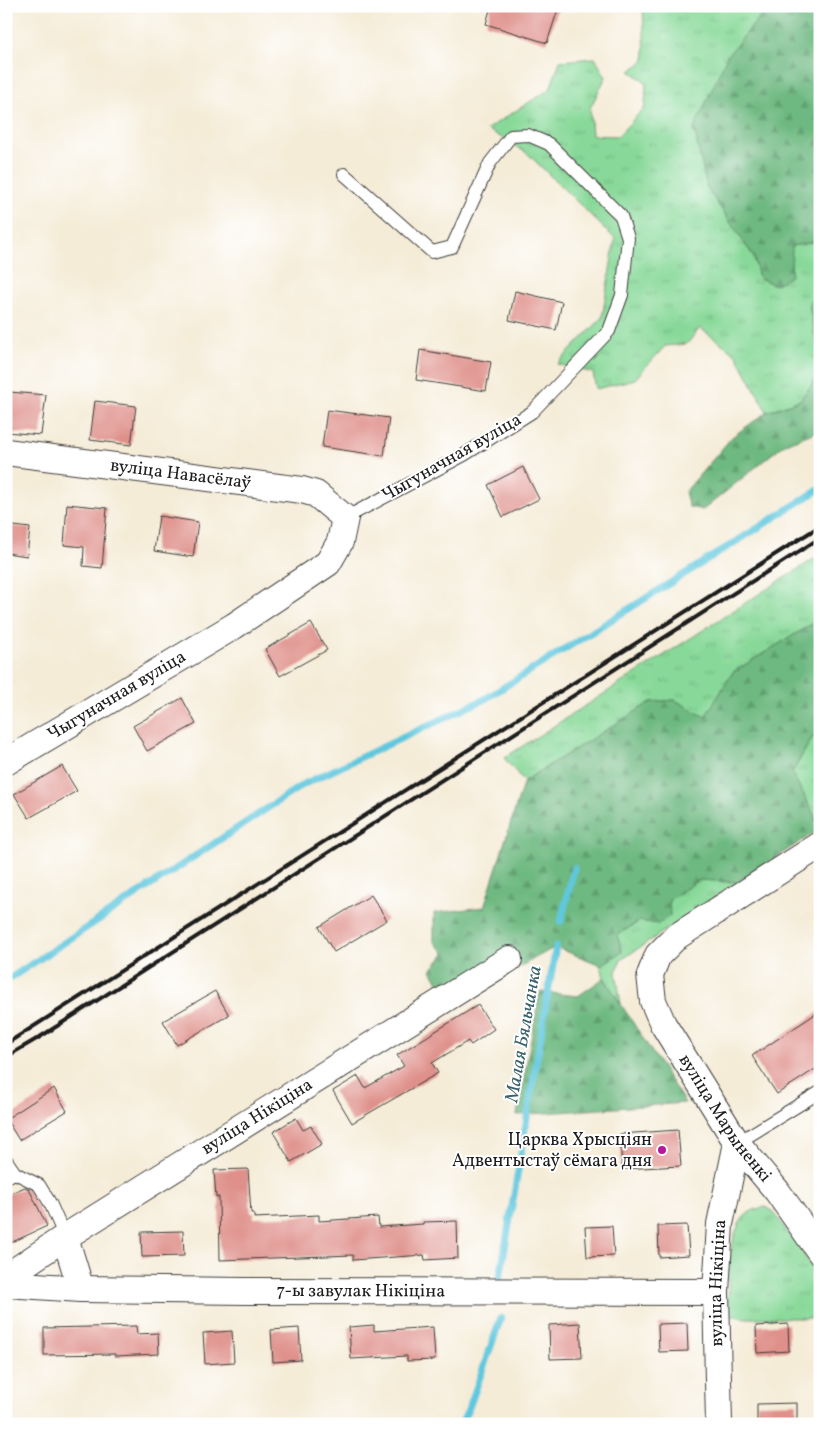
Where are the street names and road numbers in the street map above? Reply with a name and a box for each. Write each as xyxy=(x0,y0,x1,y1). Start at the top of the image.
street label: Чыгуначная вуліца xyxy=(377,408,527,508)
street label: вуліца Навасёлаў xyxy=(109,453,253,496)
street label: Чыгуначная вуліца xyxy=(43,645,191,747)
street label: вуліца Марыненкі xyxy=(672,1049,777,1188)
street label: вуліца Нікіціна xyxy=(197,1072,318,1161)
street label: вуліца Нікіціна xyxy=(703,1219,733,1347)
street label: 7-ы завулак Нікіціна xyxy=(276,1279,445,1304)

